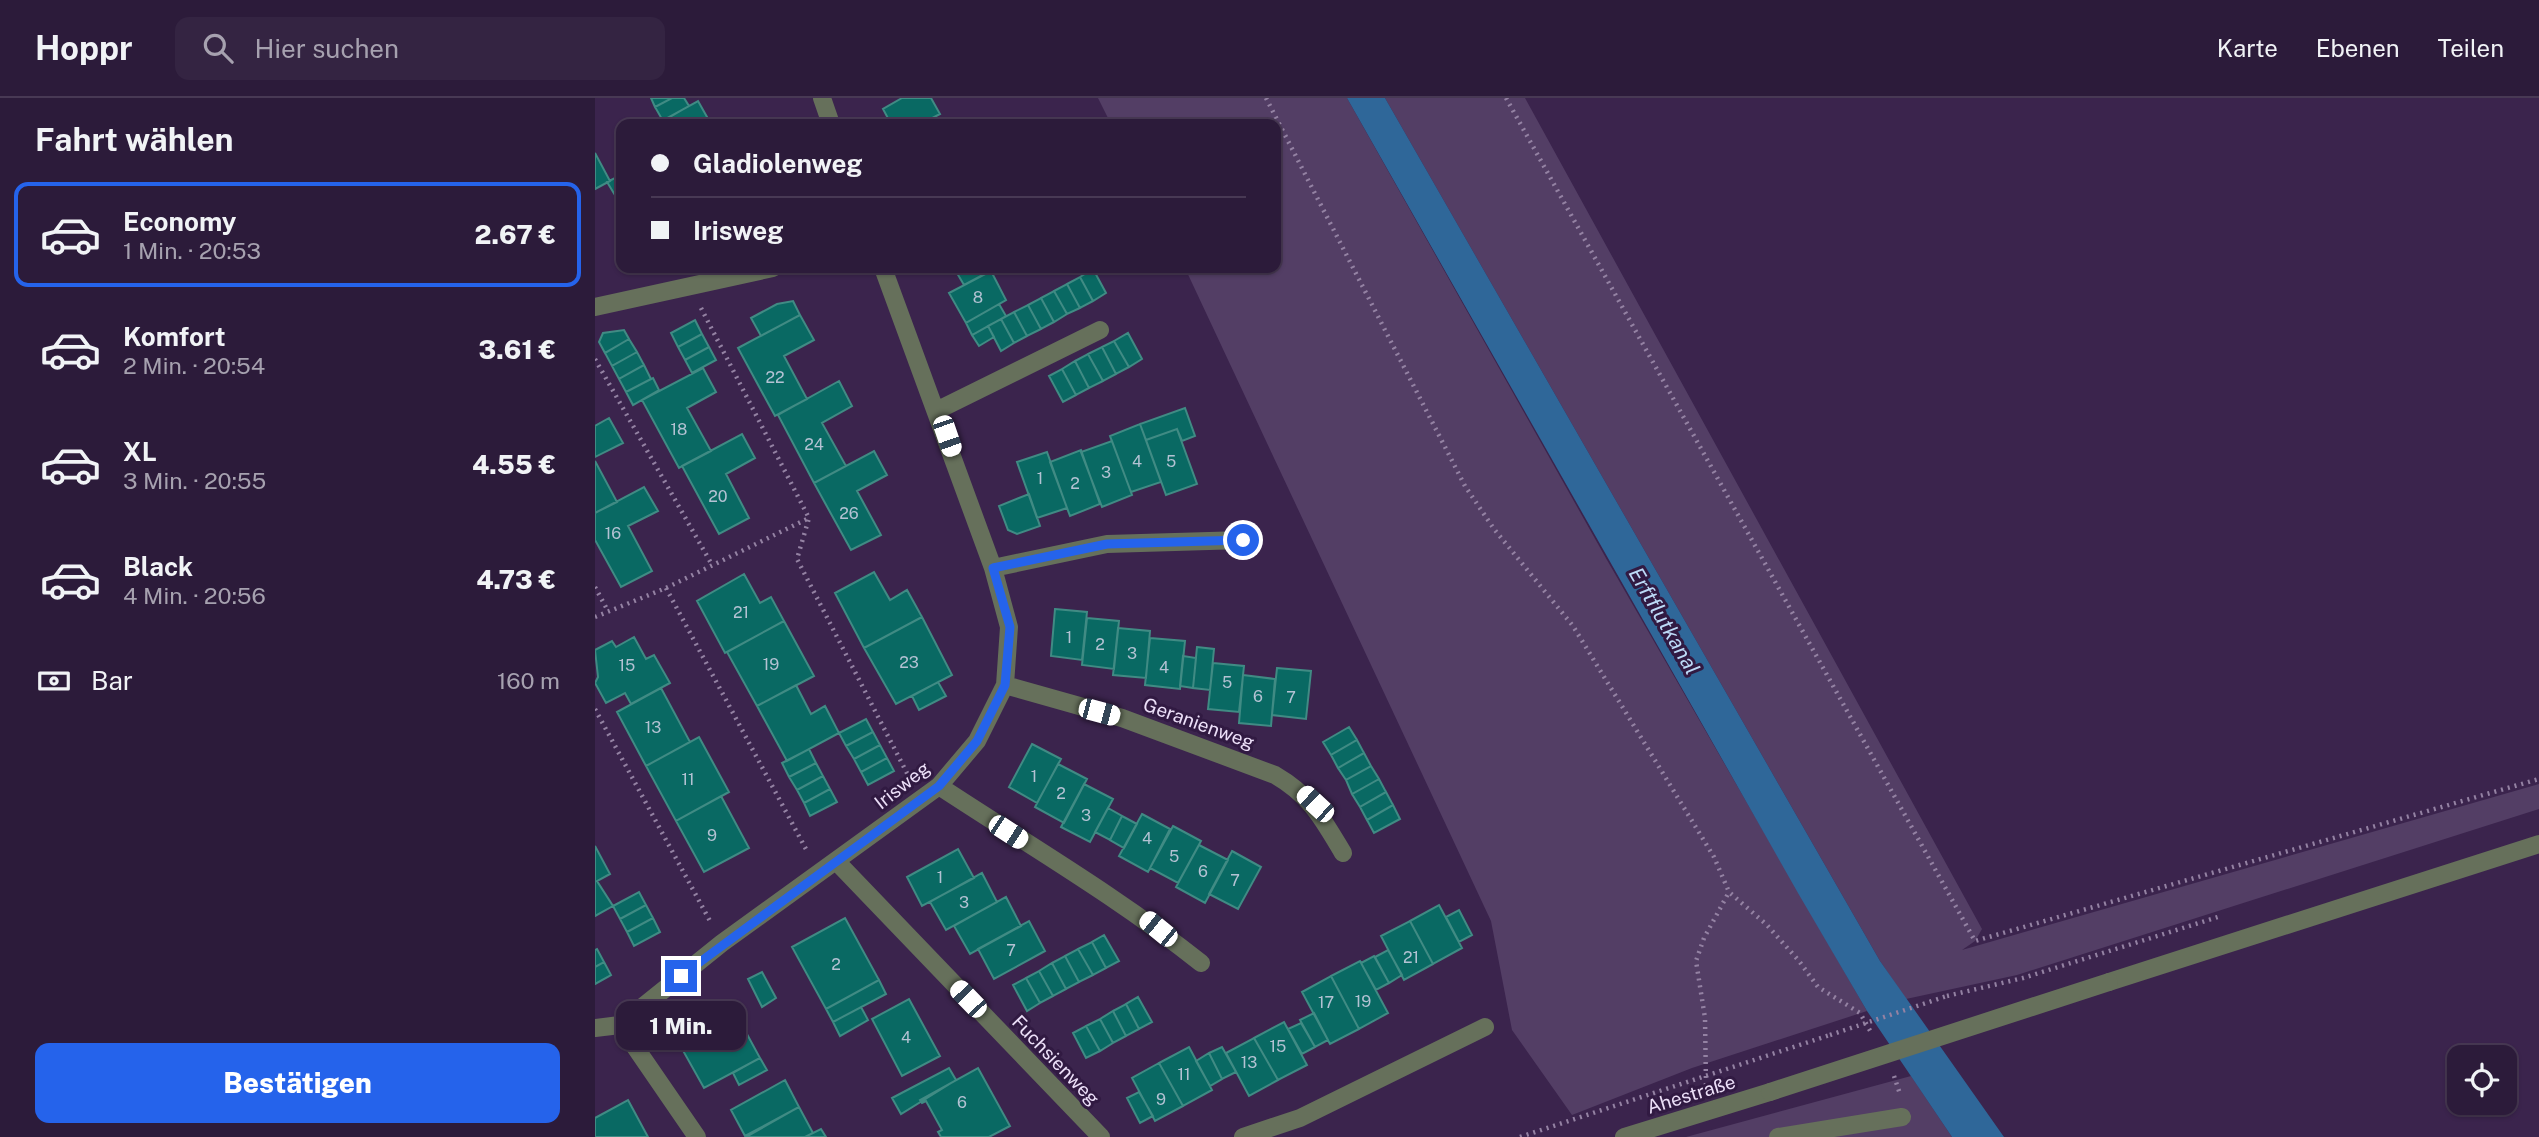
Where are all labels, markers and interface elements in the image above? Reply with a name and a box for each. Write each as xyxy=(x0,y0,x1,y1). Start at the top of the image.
search box xyxy=(175,17,665,80)
text: Hoppr xyxy=(35,29,133,67)
icon: search xyxy=(199,29,237,67)
text: Hier suchen xyxy=(255,33,399,64)
text: Karte xyxy=(2217,34,2278,62)
text: Ebenen xyxy=(2316,34,2400,62)
text: Teilen xyxy=(2438,34,2504,62)
text: Fahrt wählen xyxy=(35,121,234,158)
text: Gladiolenweg xyxy=(693,148,863,179)
icon: car xyxy=(39,203,102,266)
text: Economy xyxy=(123,206,236,237)
text: Irisweg xyxy=(693,215,784,246)
text: 2.67 € xyxy=(474,219,556,250)
text: 1 Min. · 20:53 xyxy=(123,237,261,264)
house number: 8 xyxy=(973,288,983,307)
icon: car xyxy=(39,318,102,381)
text: Komfort xyxy=(123,321,225,352)
text: 3.61 € xyxy=(479,334,556,365)
text: 2 Min. · 20:54 xyxy=(123,352,265,379)
house number: 22 xyxy=(765,368,785,387)
car xyxy=(931,413,964,459)
house number: 18 xyxy=(671,420,687,439)
icon: car xyxy=(39,433,102,496)
house number: 24 xyxy=(804,435,824,454)
text: XL xyxy=(123,436,157,467)
text: 4.55 € xyxy=(472,449,556,480)
house number: 4 xyxy=(1132,452,1142,471)
house number: 5 xyxy=(1166,452,1176,471)
house number: 3 xyxy=(1101,463,1111,482)
text: 3 Min. · 20:55 xyxy=(123,467,266,494)
house number: 1 xyxy=(1037,469,1043,488)
house number: 2 xyxy=(1070,474,1080,493)
house number: 20 xyxy=(708,487,728,506)
house number: 26 xyxy=(839,504,859,523)
house number: 16 xyxy=(605,524,621,543)
route start xyxy=(1227,524,1259,556)
icon: car xyxy=(39,548,102,611)
text: Black xyxy=(123,551,193,582)
water label: Erftflutkanal xyxy=(1624,563,1705,679)
text: 4.73 € xyxy=(476,564,556,595)
text: 4 Min. · 20:56 xyxy=(123,582,266,609)
house number: 21 xyxy=(733,603,749,622)
house number: 1 xyxy=(1066,628,1072,647)
house number: 2 xyxy=(1095,635,1105,654)
house number: 3 xyxy=(1127,644,1137,663)
house number: 23 xyxy=(899,653,919,672)
house number: 19 xyxy=(763,655,779,674)
house number: 15 xyxy=(619,656,635,675)
house number: 4 xyxy=(1159,658,1169,677)
icon: cash xyxy=(35,662,73,700)
text: Bar xyxy=(91,665,133,696)
text: 160 m xyxy=(497,667,560,694)
house number: 5 xyxy=(1222,673,1232,692)
house number: 6 xyxy=(1253,687,1263,706)
house number: 7 xyxy=(1286,688,1296,707)
street label: Geranienweg xyxy=(1140,693,1258,753)
car xyxy=(1076,696,1123,728)
house number: 13 xyxy=(645,718,661,737)
street label: Irisweg xyxy=(870,756,934,813)
house number: 1 xyxy=(1031,767,1037,786)
house number: 11 xyxy=(681,770,695,789)
car xyxy=(1293,782,1338,826)
house number: 2 xyxy=(1056,784,1066,803)
house number: 3 xyxy=(1081,806,1091,825)
car xyxy=(985,812,1032,852)
house number: 9 xyxy=(707,826,717,845)
house number: 4 xyxy=(1142,829,1152,848)
house number: 5 xyxy=(1169,847,1179,866)
house number: 6 xyxy=(1198,862,1208,881)
house number: 1 xyxy=(937,868,943,887)
house number: 7 xyxy=(1230,871,1240,890)
house number: 3 xyxy=(959,893,969,912)
car xyxy=(1136,908,1181,950)
house number: 7 xyxy=(1006,941,1016,960)
house number: 21 xyxy=(1403,948,1419,967)
house number: 2 xyxy=(831,955,841,974)
route end xyxy=(665,960,697,992)
car xyxy=(946,977,991,1021)
house number: 19 xyxy=(1355,992,1371,1011)
house number: 17 xyxy=(1318,993,1334,1012)
callout: 1 Min. xyxy=(616,1001,746,1050)
street label: Fuchsienweg xyxy=(1008,1011,1104,1110)
text: 1 Min. xyxy=(649,1012,713,1039)
house number: 4 xyxy=(901,1028,911,1047)
house number: 15 xyxy=(1270,1037,1286,1056)
button: Bestätigen xyxy=(35,1043,560,1123)
map controls xyxy=(2447,1045,2517,1115)
button: locate xyxy=(2447,1045,2517,1115)
house number: 13 xyxy=(1241,1053,1257,1072)
house number: 11 xyxy=(1177,1065,1191,1084)
street label: Ahestraße xyxy=(1644,1070,1738,1118)
house number: 9 xyxy=(1156,1090,1166,1109)
house number: 6 xyxy=(957,1093,967,1112)

